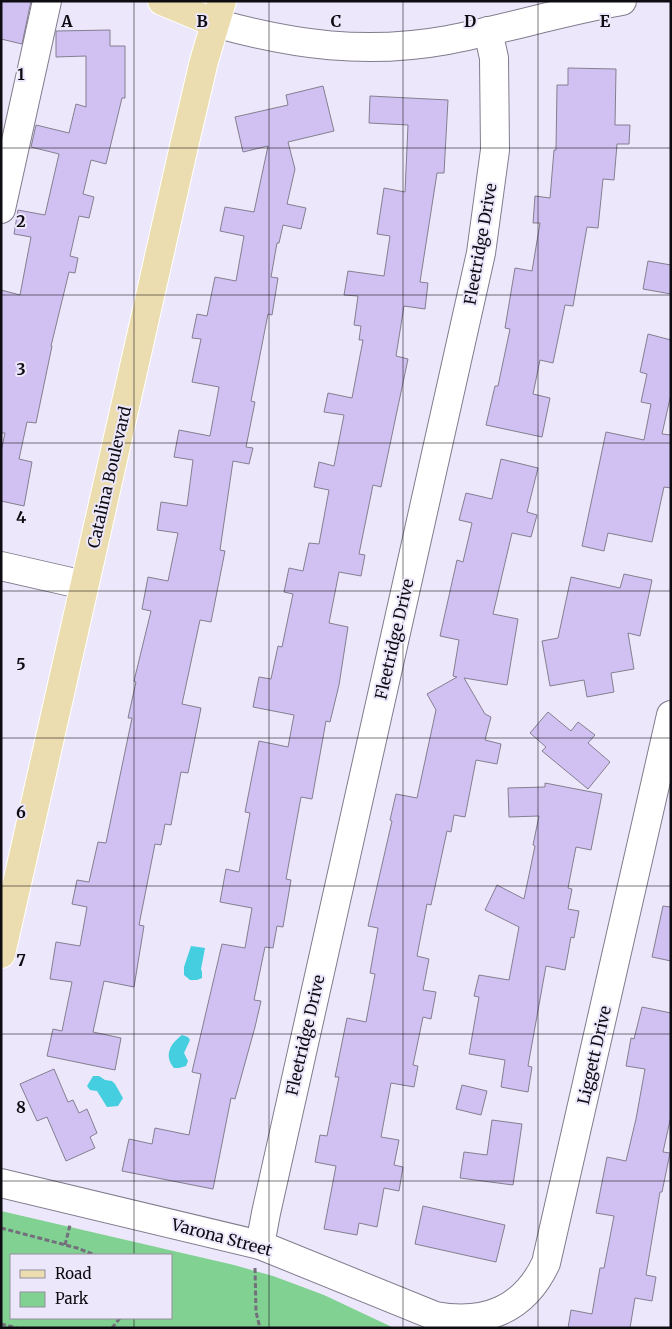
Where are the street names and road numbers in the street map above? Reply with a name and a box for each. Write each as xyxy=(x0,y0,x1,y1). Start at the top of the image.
street label: Fleetridge Drive xyxy=(459,182,501,306)
street label: Catalina Boulevard xyxy=(83,404,135,550)
street label: Fleetridge Drive xyxy=(370,577,418,701)
street label: Fleetridge Drive xyxy=(281,973,329,1097)
street label: Liggett Drive xyxy=(573,1004,615,1106)
street label: Varona Street xyxy=(169,1214,275,1260)

